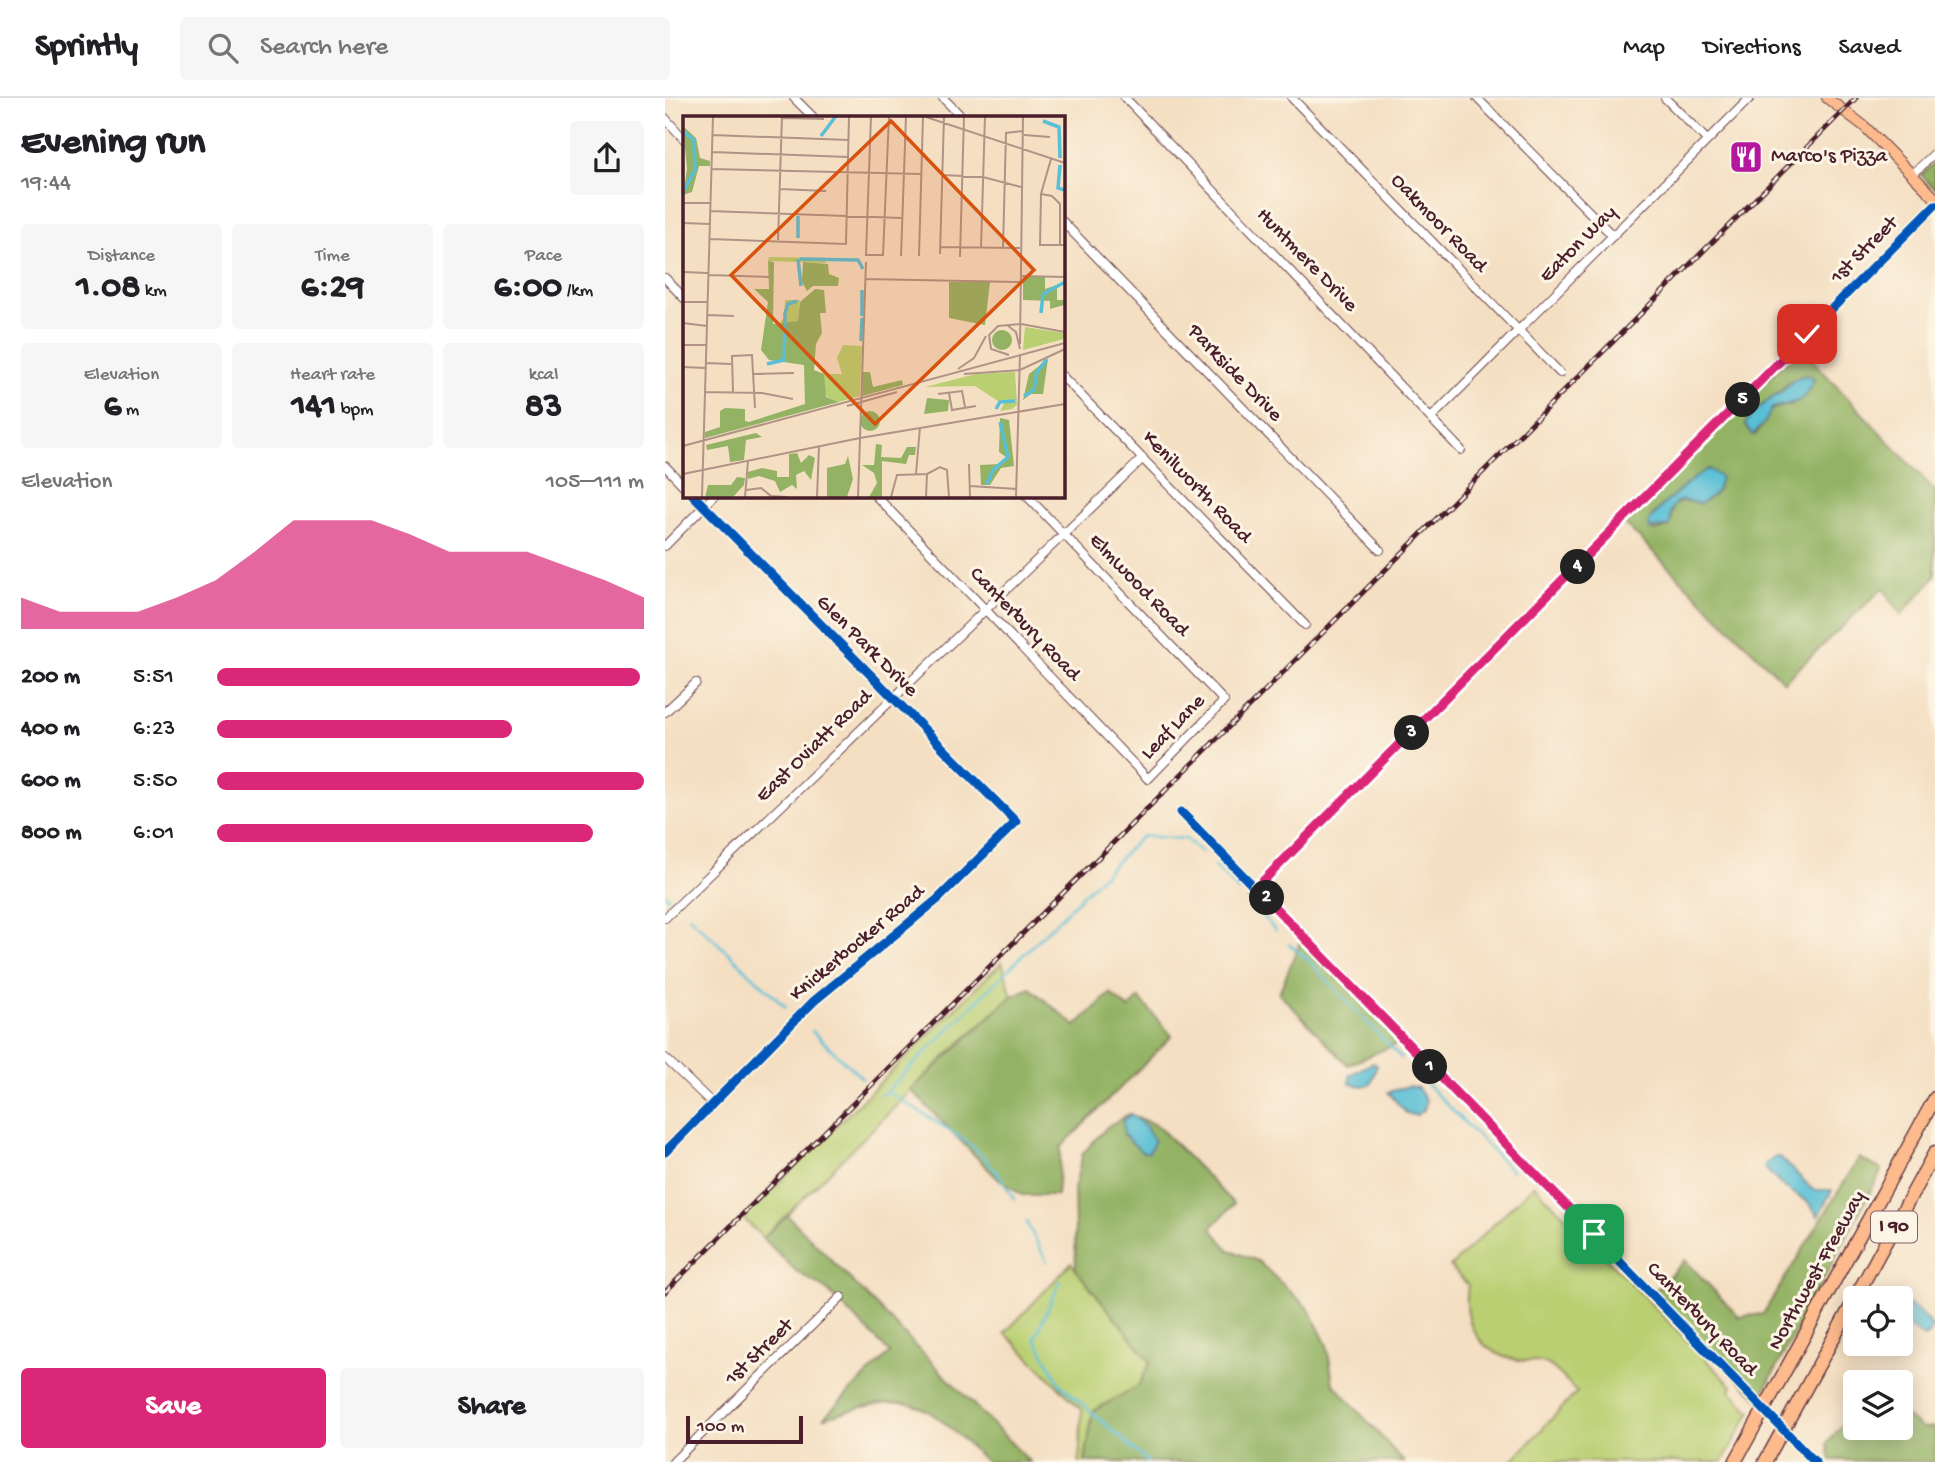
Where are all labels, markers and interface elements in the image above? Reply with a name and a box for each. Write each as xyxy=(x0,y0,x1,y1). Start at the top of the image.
search box xyxy=(180,17,670,80)
text: Sprintly xyxy=(35,29,138,67)
icon: search xyxy=(204,29,242,67)
text: Search here xyxy=(260,33,388,64)
text: Map xyxy=(1623,34,1665,63)
text: Directions xyxy=(1703,34,1801,63)
text: Saved xyxy=(1839,34,1900,63)
inset map xyxy=(683,116,1064,497)
button: share xyxy=(570,121,644,195)
text: Evening run xyxy=(21,122,205,166)
restaurant icon: Marco's Pizza xyxy=(1727,138,1765,176)
place label: Marco's Pizza xyxy=(1771,145,1888,170)
street label: Oakmoor Road xyxy=(1384,169,1493,280)
text: 19:44 xyxy=(21,170,71,197)
street label: Eaton Way xyxy=(1535,201,1623,289)
street label: Huntmere Drive xyxy=(1250,204,1363,319)
street label: 1st Street xyxy=(1825,210,1906,291)
text: Distance xyxy=(88,245,155,268)
text: Time xyxy=(315,245,350,268)
text: Pace xyxy=(525,245,562,268)
text: 1.08 xyxy=(76,268,140,309)
text: 6:29 xyxy=(301,268,364,309)
text: 6:00 xyxy=(494,268,562,309)
text: km xyxy=(140,280,167,303)
text: /km xyxy=(562,280,593,303)
pin xyxy=(1777,304,1837,364)
icon: check xyxy=(1788,315,1826,353)
street label: Parkside Drive xyxy=(1180,319,1288,429)
text: Elevation xyxy=(84,364,159,387)
text: Heart rate xyxy=(290,364,375,387)
text: kcal xyxy=(529,364,558,387)
pin: 5 xyxy=(1725,382,1761,418)
text: 6 xyxy=(104,387,121,428)
text: 141 xyxy=(291,387,336,428)
text: 83 xyxy=(525,387,562,428)
text: 5 xyxy=(1738,388,1748,411)
text: m xyxy=(121,399,139,422)
text: bpm xyxy=(336,399,374,422)
street label: Kenilworth Road xyxy=(1136,426,1257,551)
text: Elevation xyxy=(21,469,112,496)
text: 105–111 m xyxy=(546,469,644,496)
street label: Elmwood Road xyxy=(1083,529,1195,644)
pin: 4 xyxy=(1560,550,1595,584)
text: 4 xyxy=(1573,555,1582,578)
street label: Canterbury Road xyxy=(963,563,1086,689)
street label: Glen Park Drive xyxy=(810,591,923,704)
text: 200 m xyxy=(21,664,80,691)
text: 5:51 xyxy=(133,664,174,691)
street label: East Oviatt Road xyxy=(752,684,880,809)
street label: Leaf Lane xyxy=(1137,689,1212,766)
text: 400 m xyxy=(21,716,80,743)
text: 6:23 xyxy=(133,716,175,743)
pin: 3 xyxy=(1395,716,1429,750)
text: 3 xyxy=(1407,721,1416,744)
text: 600 m xyxy=(21,768,81,795)
text: 5:50 xyxy=(133,768,177,795)
text: 800 m xyxy=(21,820,82,847)
text: 6:01 xyxy=(133,820,174,847)
street label: Knickerbocker Road xyxy=(785,879,932,1008)
pin: 2 xyxy=(1249,880,1285,916)
text: 2 xyxy=(1262,886,1271,909)
pin: 1 xyxy=(1413,1049,1447,1084)
text: 1 xyxy=(1426,1055,1433,1078)
street label: Northwest Freeway xyxy=(1764,1187,1872,1355)
pin xyxy=(1564,1204,1624,1264)
road number: I 90 xyxy=(1871,1212,1917,1242)
icon: arrive xyxy=(1575,1215,1613,1253)
street label: Canterbury Road xyxy=(1640,1258,1763,1384)
map controls xyxy=(1843,1286,1913,1440)
button: locate xyxy=(1843,1286,1913,1356)
street label: 1st Street xyxy=(720,1313,801,1392)
button: Save xyxy=(21,1368,326,1448)
button: Share xyxy=(340,1368,644,1448)
button: layers xyxy=(1843,1370,1913,1440)
scale bar xyxy=(686,1413,803,1445)
text: 100 m xyxy=(697,1416,744,1439)

